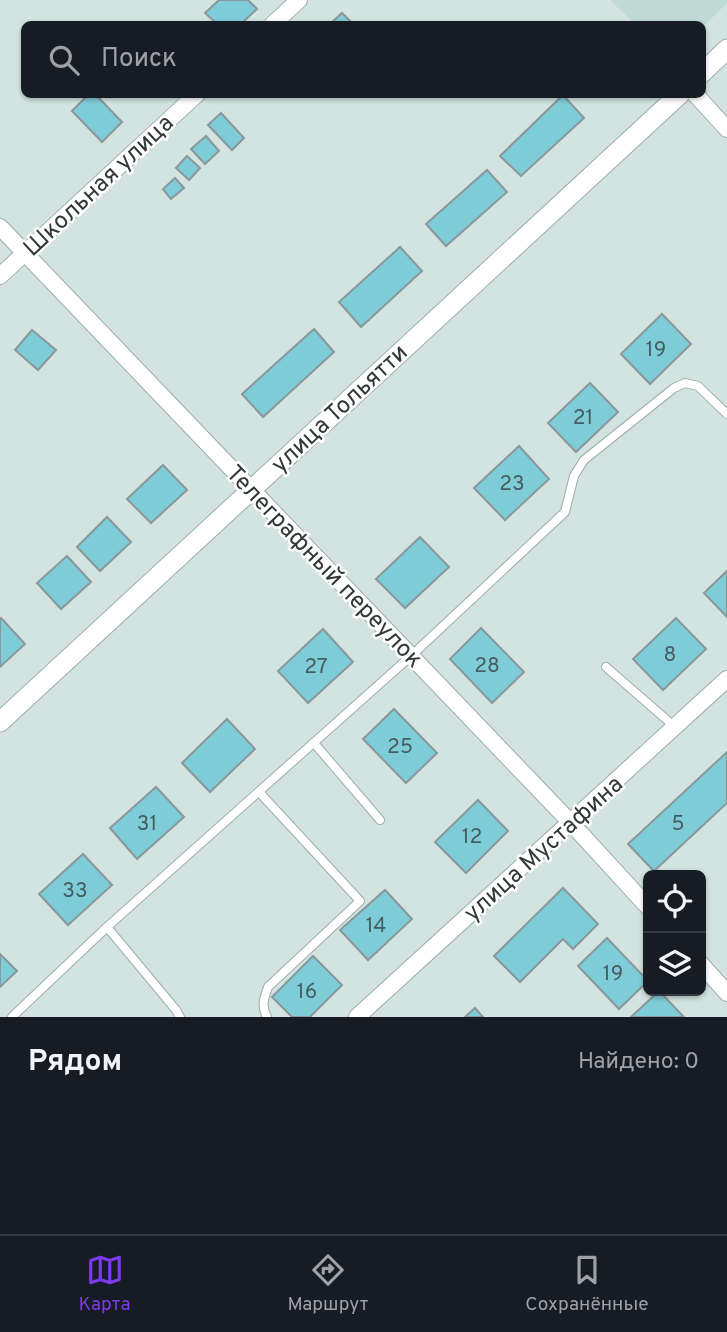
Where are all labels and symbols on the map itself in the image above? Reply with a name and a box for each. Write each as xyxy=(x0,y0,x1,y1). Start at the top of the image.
street label: Школьная улица xyxy=(18,109,181,264)
house number: 19 xyxy=(646,337,666,364)
street label: улица Тольятти xyxy=(266,338,415,480)
house number: 21 xyxy=(573,405,593,432)
street label: Телеграфный переулок xyxy=(219,460,428,675)
house number: 23 xyxy=(499,471,525,498)
house number: 8 xyxy=(664,642,676,669)
house number: 28 xyxy=(474,653,500,680)
house number: 27 xyxy=(304,654,328,681)
house number: 25 xyxy=(387,734,413,761)
street label: улица Мустафина xyxy=(459,770,630,929)
house number: 31 xyxy=(137,811,157,838)
house number: 5 xyxy=(671,811,685,838)
house number: 12 xyxy=(462,824,482,851)
house number: 33 xyxy=(62,878,88,905)
house number: 14 xyxy=(366,913,386,940)
house number: 19 xyxy=(603,961,623,988)
house number: 16 xyxy=(297,979,317,1006)

